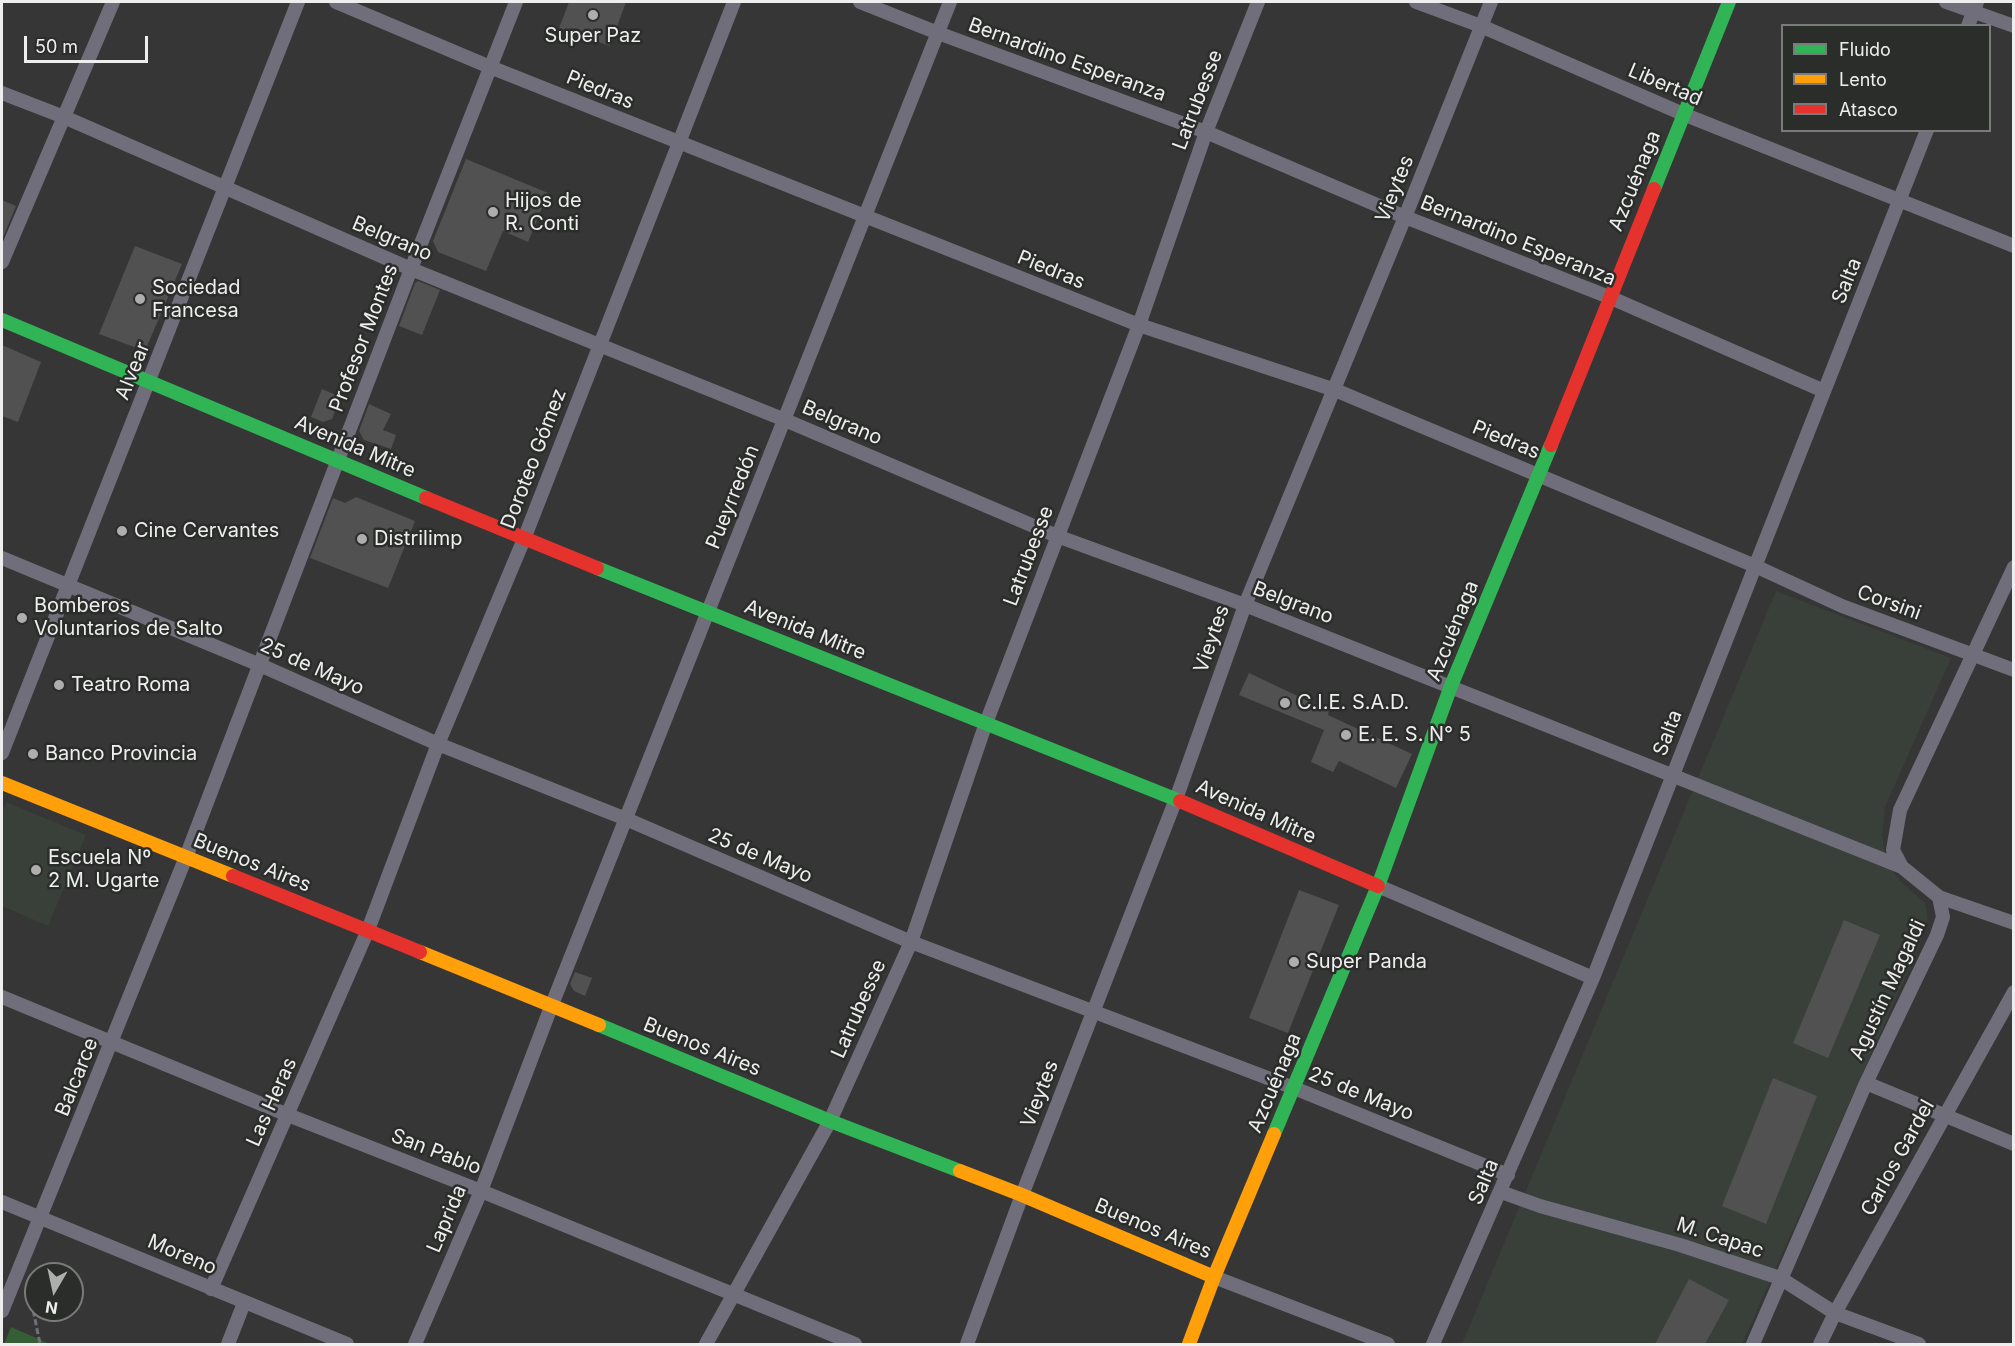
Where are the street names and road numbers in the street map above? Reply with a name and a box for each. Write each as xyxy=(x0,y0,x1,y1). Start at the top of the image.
street label: Bernardino Esperanza xyxy=(965,13,1169,107)
street label: Latrubesse xyxy=(1168,47,1228,153)
street label: Libertad xyxy=(1624,59,1706,111)
street label: Piedras xyxy=(563,66,637,114)
street label: Azcuénaga xyxy=(1604,127,1666,235)
street label: Vieytes xyxy=(1371,152,1419,226)
street label: Bernardino Esperanza xyxy=(1417,191,1619,291)
street label: Belgrano xyxy=(348,211,436,267)
street label: Piedras xyxy=(1014,246,1088,294)
street label: Salta xyxy=(1827,255,1867,307)
street label: Profesor Montes xyxy=(325,261,403,415)
street label: Alvear xyxy=(111,339,155,403)
street label: Doroteo Gómez xyxy=(496,386,572,532)
street label: Belgrano xyxy=(798,395,886,451)
street label: Avenida Mitre xyxy=(291,411,419,483)
street label: Piedras xyxy=(1469,416,1543,464)
street label: Pueyrredón xyxy=(701,442,765,552)
street label: Latrubesse xyxy=(999,503,1059,609)
street label: Belgrano xyxy=(1249,577,1337,629)
street label: Azcuénaga xyxy=(1422,577,1484,685)
street label: Corsini xyxy=(1854,580,1924,626)
street label: Avenida Mitre xyxy=(741,595,869,665)
street label: Vieytes xyxy=(1189,602,1235,676)
street label: 25 de Mayo xyxy=(256,633,368,701)
street label: Salta xyxy=(1648,707,1688,759)
street label: Avenida Mitre xyxy=(1192,775,1320,849)
street label: 25 de Mayo xyxy=(704,823,816,889)
street label: Buenos Aires xyxy=(190,829,314,897)
street label: Agustín Magaldi xyxy=(1845,916,1931,1064)
street label: Latrubesse xyxy=(827,956,891,1062)
street label: Buenos Aires xyxy=(640,1013,764,1081)
street label: Azcuénaga xyxy=(1243,1030,1307,1136)
street label: Balcarce xyxy=(50,1034,104,1120)
street label: Las Heras xyxy=(242,1054,302,1150)
street label: Vieytes xyxy=(1016,1057,1064,1131)
street label: 25 de Mayo xyxy=(1305,1062,1417,1126)
street label: Carlos Gardel xyxy=(1856,1096,1940,1220)
street label: San Pablo xyxy=(388,1124,484,1180)
street label: Salta xyxy=(1464,1156,1504,1208)
street label: Laprida xyxy=(422,1182,472,1256)
street label: Buenos Aires xyxy=(1091,1194,1215,1264)
street label: M. Capac xyxy=(1673,1213,1767,1263)
street label: Moreno xyxy=(144,1230,220,1280)

